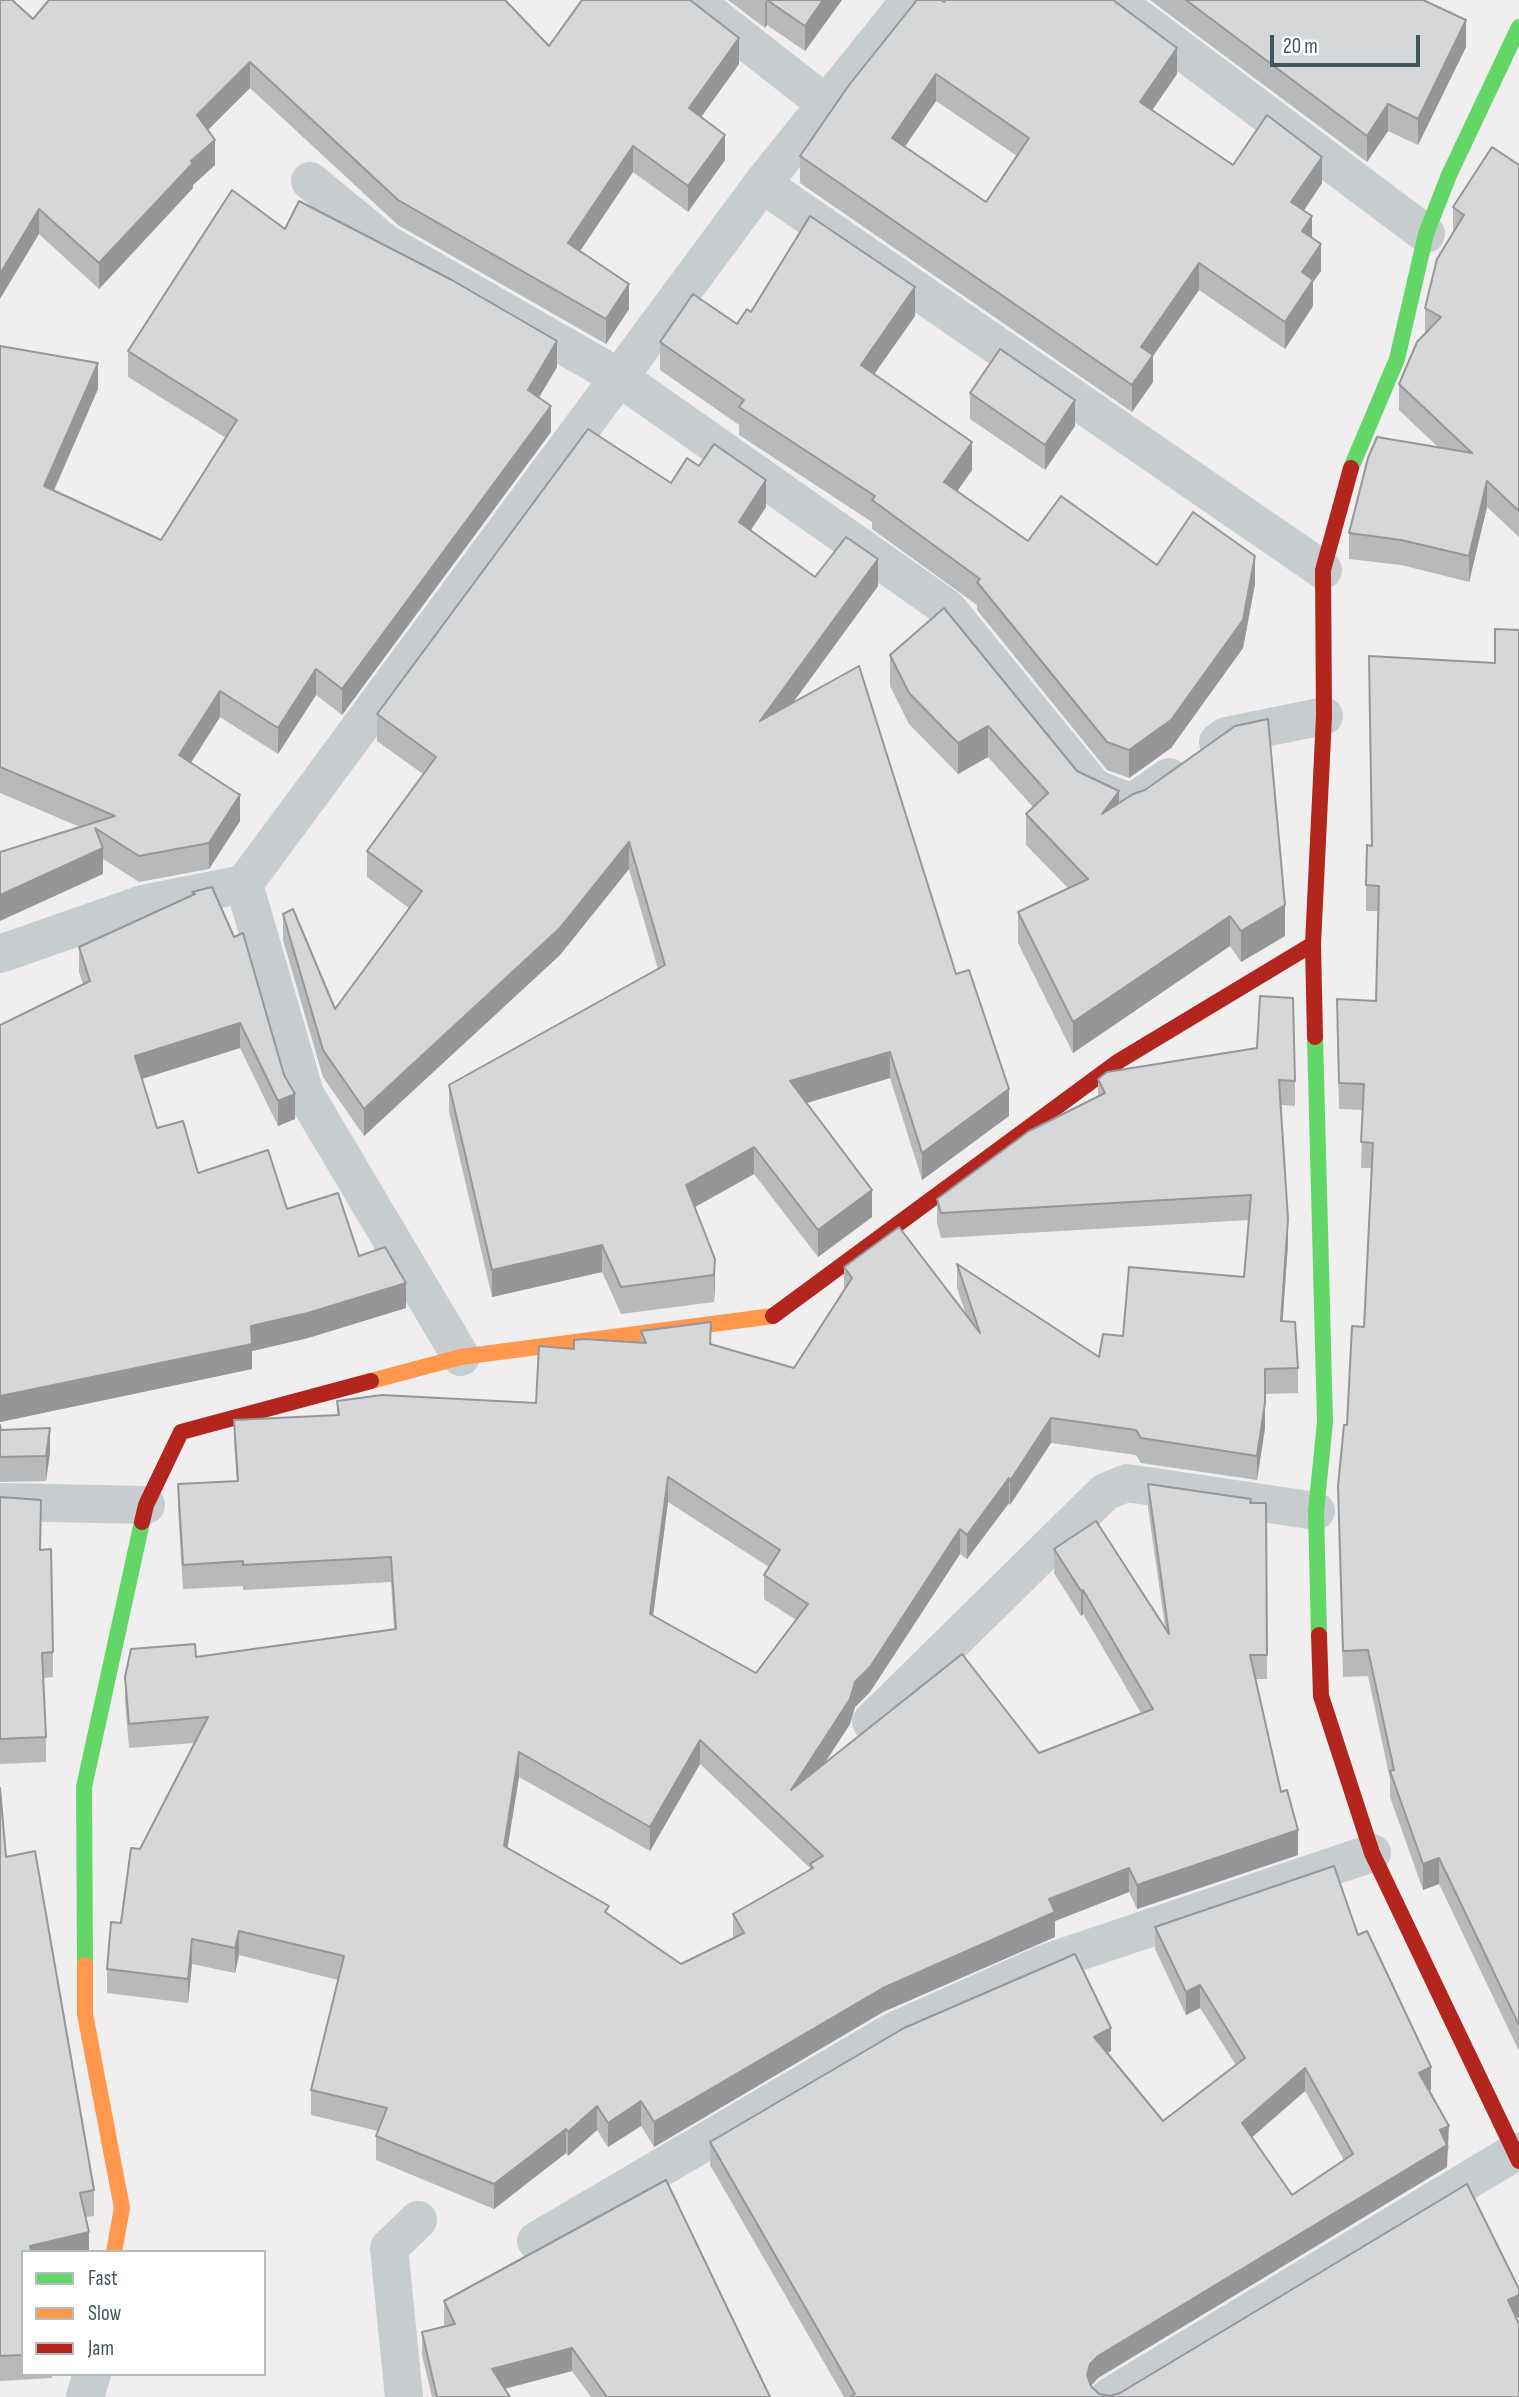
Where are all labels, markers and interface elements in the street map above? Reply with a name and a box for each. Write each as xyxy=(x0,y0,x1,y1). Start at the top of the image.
scale bar xyxy=(1274,21,1424,65)
text: 20 m xyxy=(1283,34,1318,59)
legend xyxy=(21,2250,266,2376)
text: Fast xyxy=(88,2266,118,2291)
text: Slow xyxy=(88,2301,121,2326)
text: Jam xyxy=(88,2336,114,2361)

